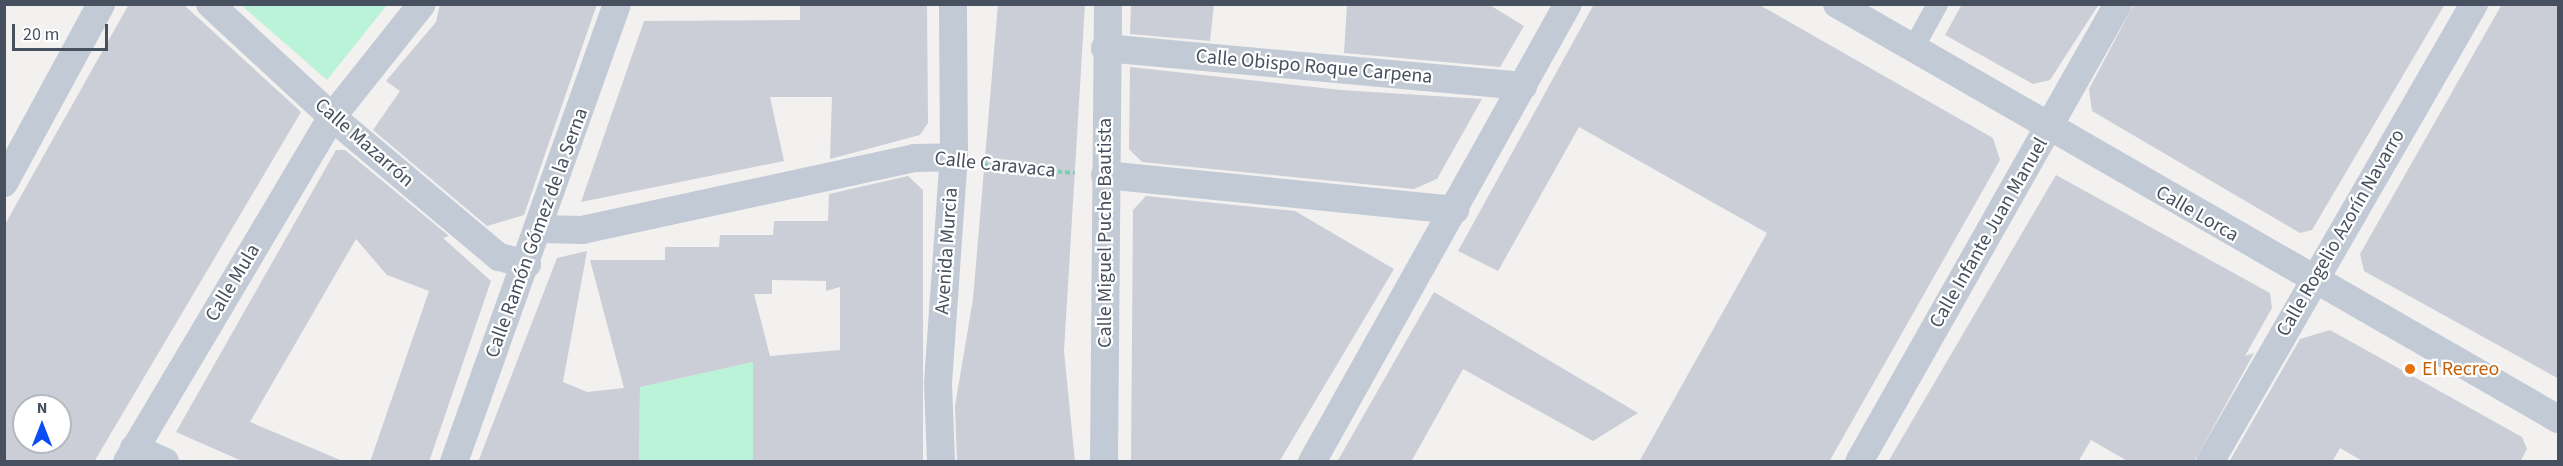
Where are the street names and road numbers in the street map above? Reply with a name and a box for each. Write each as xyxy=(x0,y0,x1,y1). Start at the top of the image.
street label: Calle Obispo Roque Carpena xyxy=(1195,45,1433,89)
street label: Calle Mazarrón xyxy=(309,93,419,193)
street label: Calle Ramón Gómez de la Serna xyxy=(481,105,593,361)
street label: Calle Miguel Puche Bautista xyxy=(1093,118,1117,348)
street label: Calle Rogelio Azorín Navarro xyxy=(2272,125,2410,341)
street label: Calle Infante Juan Manuel xyxy=(1925,134,2053,332)
street label: Calle Caravaca xyxy=(933,147,1057,183)
street label: Calle Lorca xyxy=(2151,181,2243,247)
street label: Avenida Murcia xyxy=(931,187,963,315)
street label: Calle Mula xyxy=(201,240,265,326)

